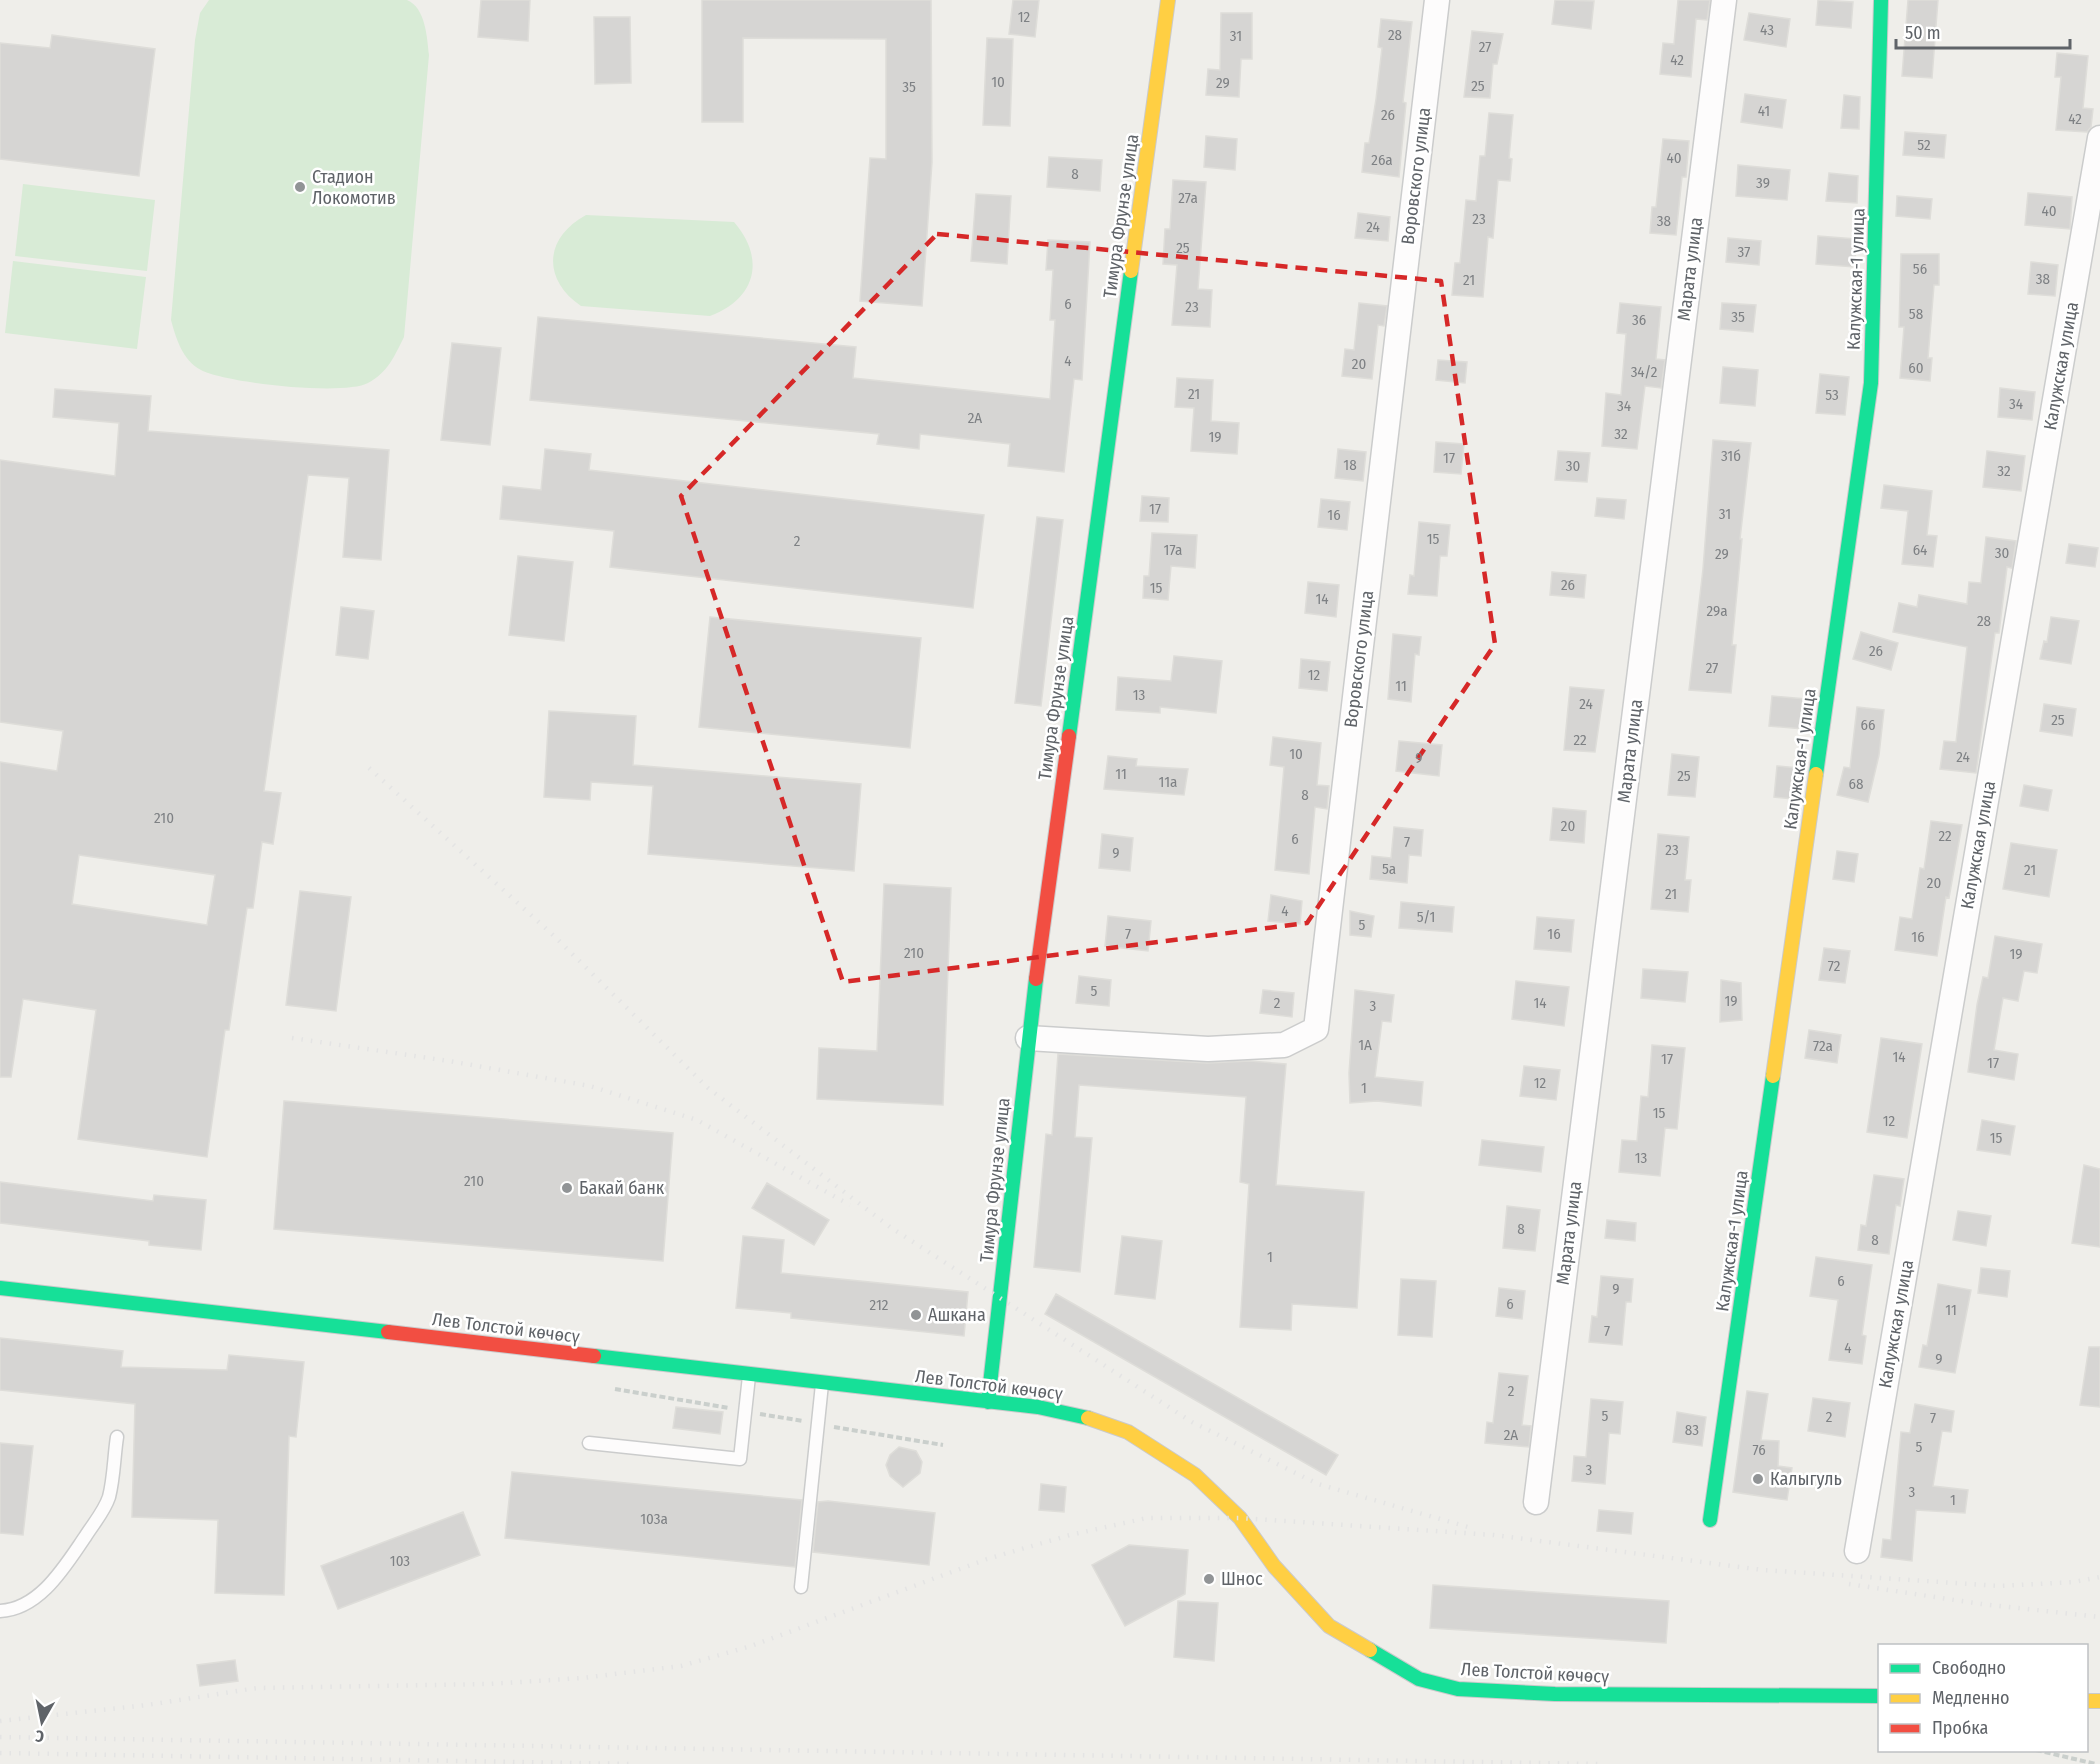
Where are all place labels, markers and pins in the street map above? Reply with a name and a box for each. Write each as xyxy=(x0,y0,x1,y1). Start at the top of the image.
place label: Стадион Локомотив xyxy=(312,166,396,209)
marker: Стадион Локомотив xyxy=(293,180,307,194)
place label: Бакай банк xyxy=(579,1177,665,1199)
marker: Бакай банк xyxy=(560,1181,574,1195)
place label: Ашкана xyxy=(928,1304,986,1326)
marker: Ашкана xyxy=(909,1308,923,1322)
place label: Калыгуль xyxy=(1770,1468,1842,1490)
marker: Калыгуль xyxy=(1751,1472,1765,1486)
place label: Шнос xyxy=(1221,1568,1263,1590)
marker: Шнос xyxy=(1202,1572,1216,1586)

